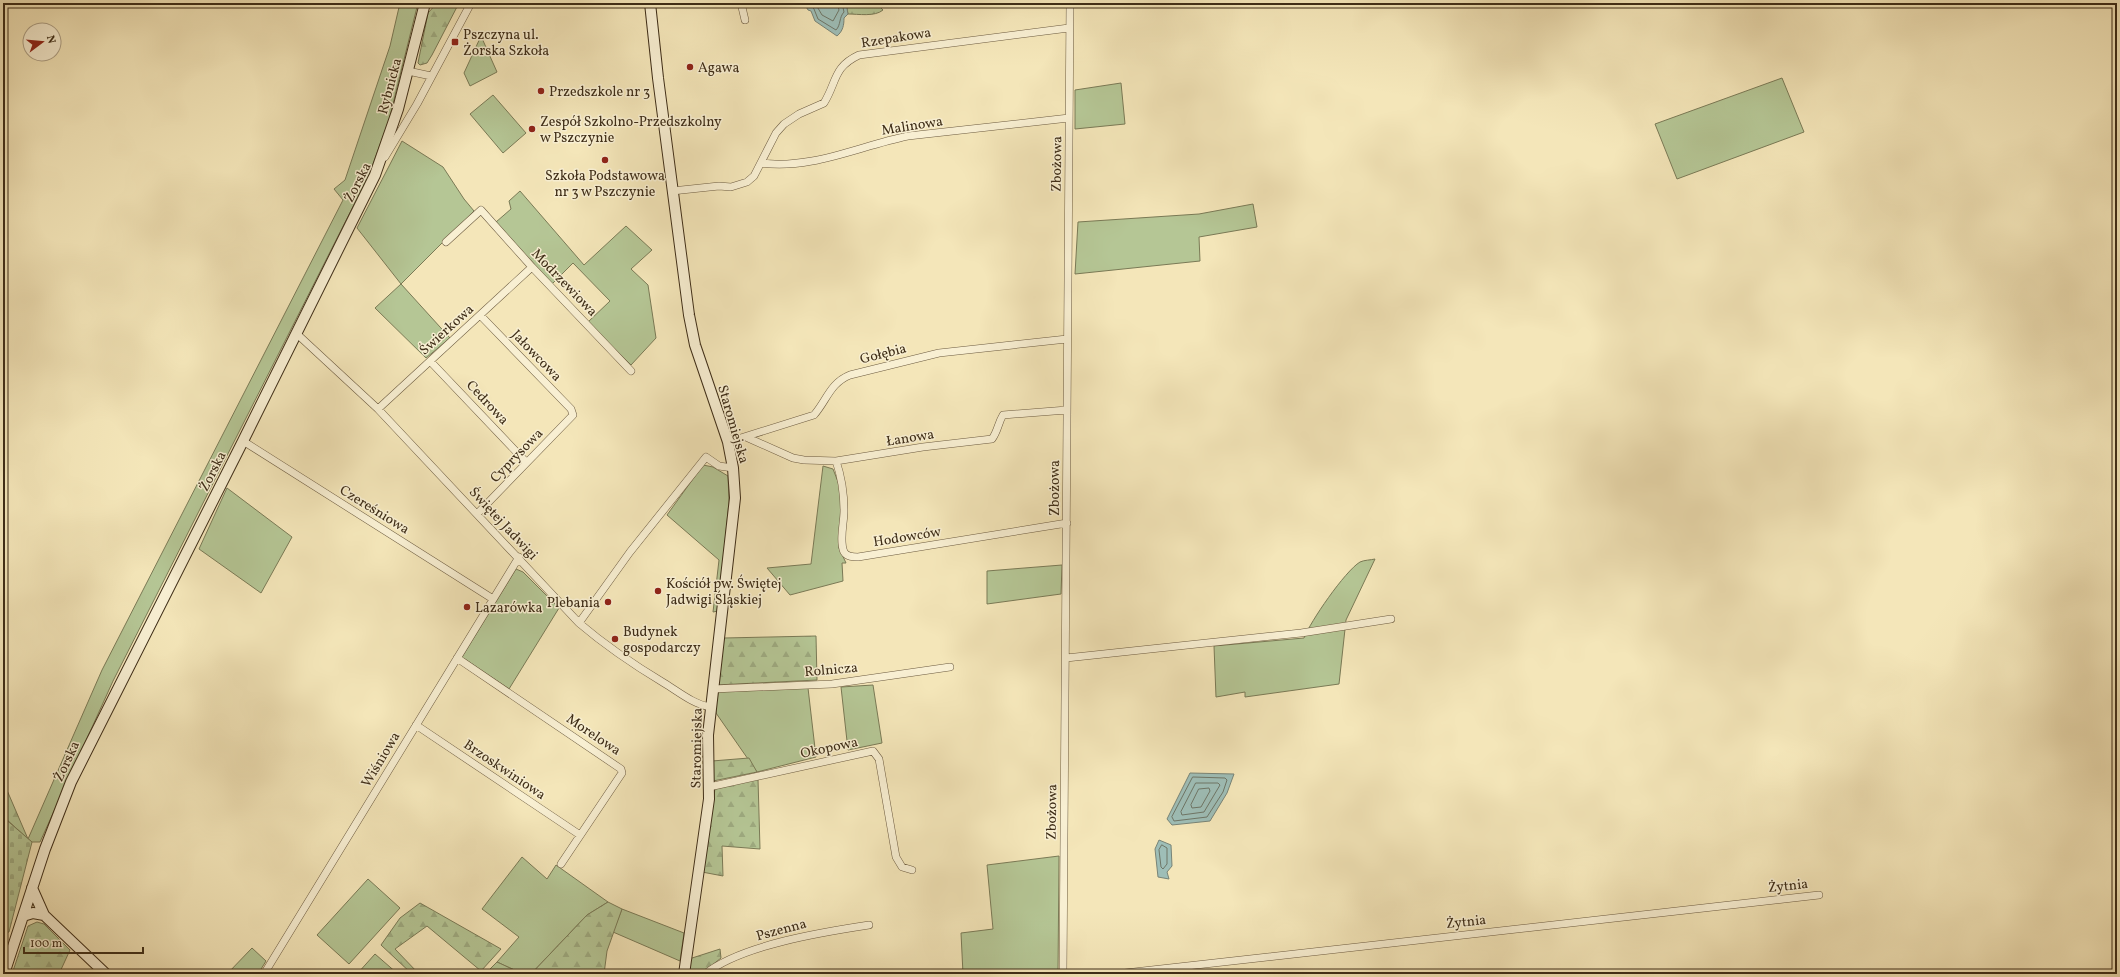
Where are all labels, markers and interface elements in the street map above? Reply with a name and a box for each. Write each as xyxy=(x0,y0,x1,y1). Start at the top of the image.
north arrow xyxy=(22,22,62,62)
street label: Rzepakowa xyxy=(860,24,933,53)
place label: Pszczyna ul. Żorska Szkoła xyxy=(463,26,549,61)
text: N xyxy=(42,34,58,46)
marker: Pszczyna ul. Żorska Szkoła xyxy=(450,37,460,47)
street label: Rybnicka xyxy=(374,56,407,117)
place label: Agawa xyxy=(698,59,739,78)
marker: Agawa xyxy=(685,62,695,72)
place label: Przedszkole nr 3 xyxy=(549,83,650,102)
marker: Przedszkole nr 3 xyxy=(536,86,546,96)
street label: Malinowa xyxy=(880,112,944,141)
place label: Zespół Szkolno-Przedszkolny w Pszczynie xyxy=(540,113,722,148)
marker: Zespół Szkolno-Przedszkolny w Pszczynie xyxy=(527,124,537,134)
street label: Zbożowa xyxy=(1048,136,1067,192)
marker: Szkoła Podstawowa nr 3 w Pszczynie xyxy=(600,155,610,165)
street label: Żorska xyxy=(340,159,377,206)
place label: Szkoła Podstawowa nr 3 w Pszczynie xyxy=(545,167,665,202)
street label: Modrzewiowa xyxy=(527,245,601,321)
street label: Świerkowa xyxy=(415,300,479,360)
street label: Jałowcowa xyxy=(506,326,565,386)
street label: Gołębia xyxy=(858,340,909,369)
street label: Cedrowa xyxy=(461,377,513,430)
street label: Staromiejska xyxy=(712,383,753,466)
street label: Cyprysowa xyxy=(486,425,548,487)
street label: Łanowa xyxy=(885,425,936,452)
street label: Żorska xyxy=(195,448,232,495)
street label: Zbożowa xyxy=(1046,460,1065,516)
street label: Czereśniowa xyxy=(336,481,413,539)
street label: Świętej Jadwigi xyxy=(464,483,542,565)
street label: Hodowców xyxy=(872,523,943,552)
place label: Kościół pw. Świętej Jadwigi Śląskiej xyxy=(666,574,782,610)
marker: Kościół pw. Świętej Jadwigi Śląskiej xyxy=(653,586,663,596)
place label: Plebania xyxy=(547,594,600,613)
marker: Plebania xyxy=(603,597,613,607)
place label: Lazarówka xyxy=(475,599,542,618)
marker: Lazarówka xyxy=(462,602,472,612)
place label: Budynek gospodarczy xyxy=(623,623,701,658)
marker: Budynek gospodarczy xyxy=(610,634,620,644)
street label: Rolnicza xyxy=(804,659,859,682)
street label: Staromiejska xyxy=(687,707,708,789)
street label: Morelowa xyxy=(562,710,624,760)
street label: Wiśniowa xyxy=(357,728,405,791)
street label: Okopowa xyxy=(799,733,860,764)
street label: Brzoskwiniowa xyxy=(459,736,549,805)
street label: Żorska xyxy=(50,738,85,785)
street label: Zbożowa xyxy=(1043,784,1062,840)
street label: Żytnia xyxy=(1767,875,1809,898)
street label: Żytnia xyxy=(1445,911,1487,934)
street label: Pszenna xyxy=(754,915,809,946)
scale bar xyxy=(24,929,143,955)
text: 100 m xyxy=(30,936,63,952)

